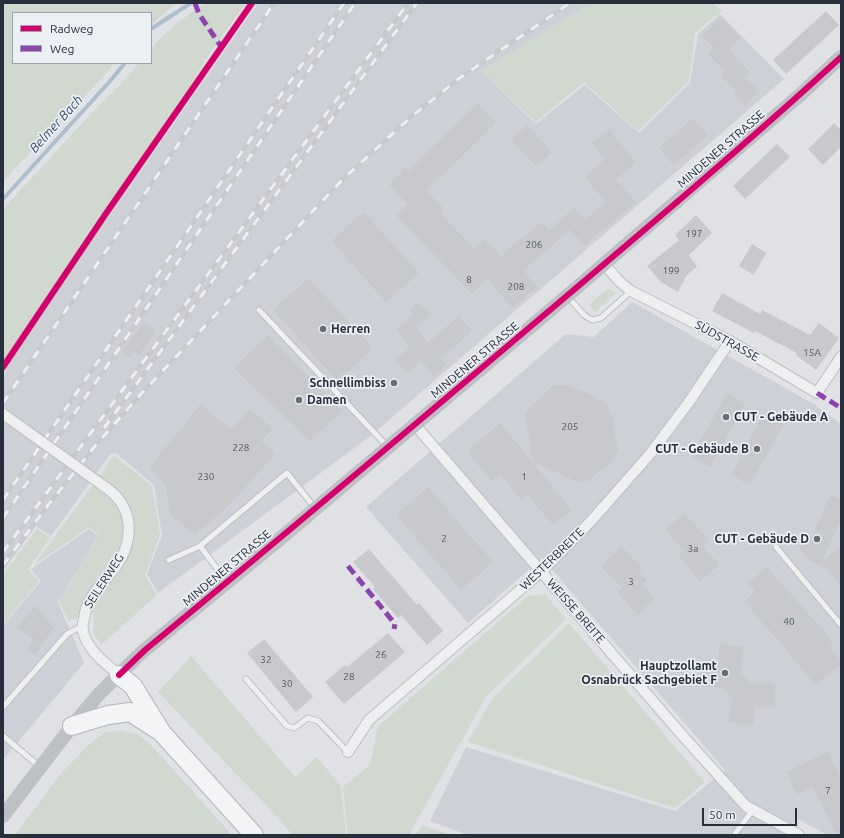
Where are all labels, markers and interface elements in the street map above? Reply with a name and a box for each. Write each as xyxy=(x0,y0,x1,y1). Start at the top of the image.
legend xyxy=(12,12,152,64)
text: Radweg xyxy=(50,22,93,35)
text: Weg xyxy=(50,42,74,55)
water label: Belmer Bach xyxy=(26,92,86,156)
street label: MINDENER STRASSE xyxy=(674,107,768,191)
house number: 197 xyxy=(686,228,702,240)
house number: 206 xyxy=(526,239,542,251)
house number: 199 xyxy=(663,265,679,277)
house number: 8 xyxy=(466,274,472,286)
house number: 208 xyxy=(508,281,524,293)
street label: SÜDSTRASSE xyxy=(692,317,762,365)
street label: MINDENER STRASSE xyxy=(428,319,522,401)
place label: Herren xyxy=(331,322,370,336)
marker: Herren xyxy=(318,324,328,334)
house number: 15A xyxy=(803,347,821,359)
place label: Schnellimbiss xyxy=(310,376,386,390)
marker: Schnellimbiss xyxy=(389,378,399,388)
place label: Damen xyxy=(307,393,347,407)
marker: Damen xyxy=(294,395,304,405)
place label: CUT - Gebäude A xyxy=(734,410,828,424)
marker: CUT - Gebäude A xyxy=(721,412,731,422)
house number: 205 xyxy=(562,421,578,433)
house number: 228 xyxy=(233,442,249,454)
place label: CUT - Gebäude B xyxy=(655,442,749,456)
marker: CUT - Gebäude B xyxy=(752,444,762,454)
house number: 230 xyxy=(198,471,214,483)
house number: 1 xyxy=(521,471,527,483)
street label: WESTERBREITE xyxy=(517,525,587,593)
street label: MINDENER STRASSE xyxy=(180,527,274,609)
place label: CUT - Gebäude D xyxy=(714,532,809,546)
house number: 2 xyxy=(441,533,447,545)
marker: CUT - Gebäude D xyxy=(812,534,822,544)
house number: 3a xyxy=(688,543,698,555)
street label: SEILERWEG xyxy=(81,551,127,611)
street label: WEISSE BREITE xyxy=(544,576,608,646)
house number: 3 xyxy=(628,576,634,588)
house number: 40 xyxy=(783,616,795,628)
house number: 26 xyxy=(375,649,387,661)
house number: 32 xyxy=(260,654,272,666)
place label: Hauptzollamt Osnabrück Sachgebiet F xyxy=(581,659,717,687)
marker: Hauptzollamt Osnabrück Sachgebiet F xyxy=(720,668,730,678)
house number: 28 xyxy=(343,671,355,683)
house number: 30 xyxy=(281,678,293,690)
house number: 7 xyxy=(825,785,831,797)
scale bar xyxy=(704,800,799,826)
text: 50 m xyxy=(709,808,736,821)

